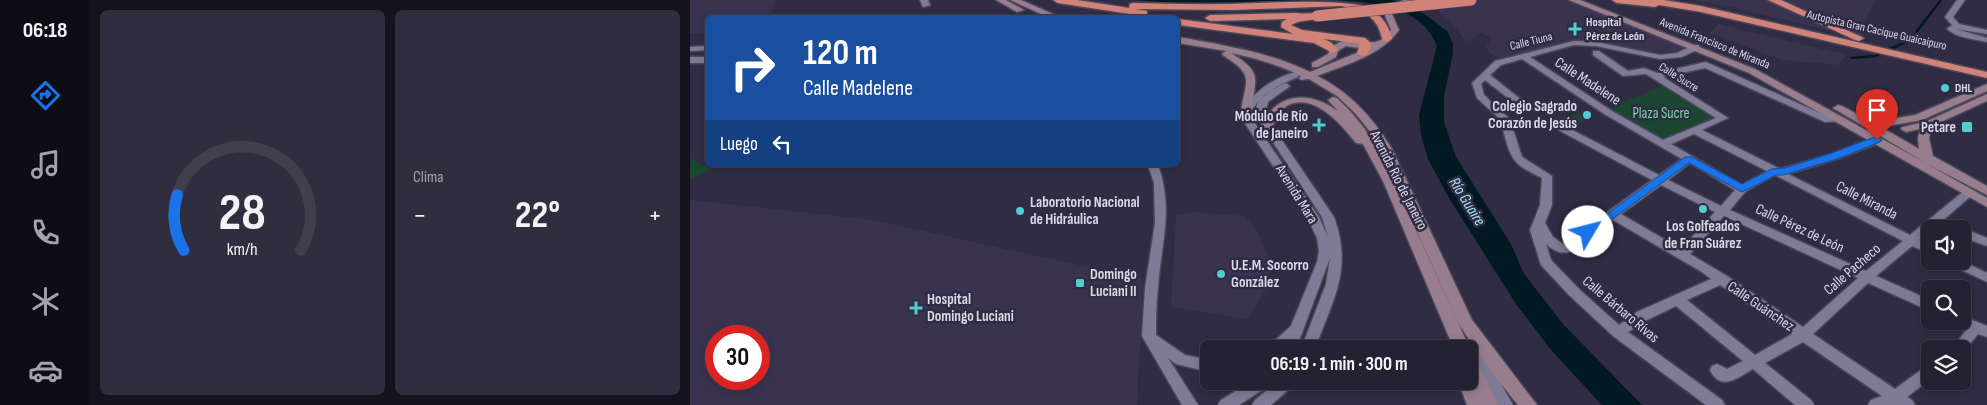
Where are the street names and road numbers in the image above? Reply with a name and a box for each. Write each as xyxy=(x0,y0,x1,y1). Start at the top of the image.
street label: Autopista Gran Cacique Guaicaipuro xyxy=(1805,7,1948,54)
street label: Avenida Francisco de Miranda xyxy=(1657,14,1772,73)
street label: Calle Tiuna xyxy=(1508,29,1554,54)
street label: Calle Madelene xyxy=(1551,53,1624,110)
street label: Calle Sucre xyxy=(1656,59,1702,96)
street label: Avenida Río de Janeiro xyxy=(1365,126,1432,233)
street label: Avenida Mara xyxy=(1270,160,1322,228)
street label: Calle Miranda xyxy=(1833,177,1901,224)
street label: Calle Pérez de León xyxy=(1752,200,1847,257)
street label: Calle Pacheco xyxy=(1820,239,1885,299)
street label: Calle Bárbaro Rívas xyxy=(1578,272,1663,347)
street label: Calle Guánchez xyxy=(1724,277,1798,336)

